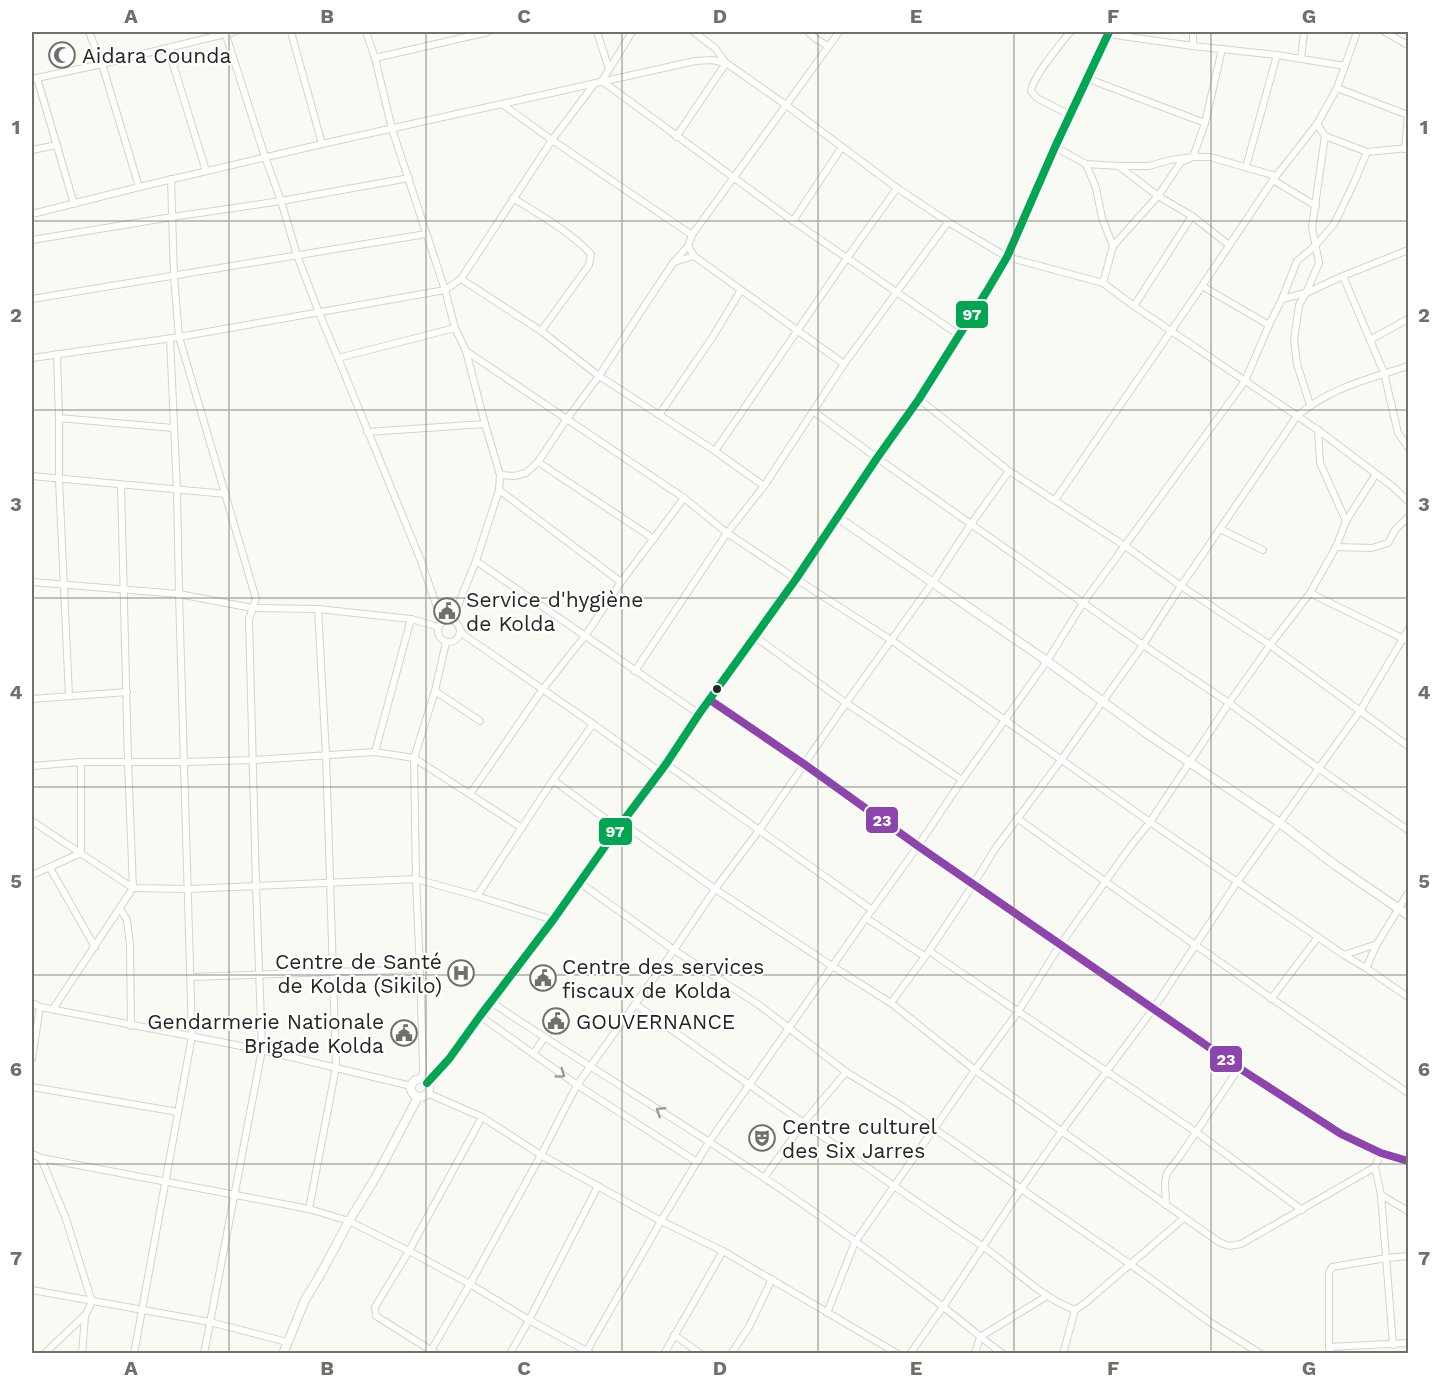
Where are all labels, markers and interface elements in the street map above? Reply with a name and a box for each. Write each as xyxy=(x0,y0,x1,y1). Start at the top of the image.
text: A xyxy=(124,4,138,28)
text: B xyxy=(320,4,334,28)
text: C xyxy=(517,4,531,28)
text: D xyxy=(713,4,727,28)
text: E xyxy=(910,4,922,28)
text: F xyxy=(1107,4,1119,28)
text: G xyxy=(1302,4,1316,28)
mosque icon: Aidara Counda xyxy=(47,40,77,70)
place label: Aidara Counda xyxy=(82,43,231,68)
text: 1 xyxy=(12,115,20,139)
text: 1 xyxy=(1420,115,1428,139)
line badge: 97 xyxy=(955,300,989,329)
text: 2 xyxy=(10,303,22,327)
text: 2 xyxy=(1418,303,1430,327)
text: 97 xyxy=(962,305,982,324)
text: 3 xyxy=(10,492,22,516)
text: 3 xyxy=(1418,492,1430,516)
place label: Service d'hygiène de Kolda xyxy=(466,587,643,636)
public building icon: Service d'hygiène de Kolda xyxy=(432,596,462,626)
text: 4 xyxy=(10,680,23,704)
text: 4 xyxy=(1418,680,1431,704)
unlabelled marker xyxy=(711,683,723,695)
line badge: 23 xyxy=(865,806,899,834)
text: 23 xyxy=(872,811,892,830)
line badge: 97 xyxy=(598,817,633,846)
text: 97 xyxy=(605,822,625,841)
text: 5 xyxy=(10,869,22,893)
text: 5 xyxy=(1418,869,1430,893)
place label: Centre de Santé de Kolda (Sikilo) xyxy=(275,949,442,998)
place label: Centre des services fiscaux de Kolda xyxy=(562,954,764,1003)
hospital icon: Centre de Santé de Kolda (Sikilo) xyxy=(446,958,476,988)
public building icon: Centre des services fiscaux de Kolda xyxy=(528,963,558,993)
public building icon: GOUVERNANCE xyxy=(541,1006,571,1036)
place label: Gendarmerie Nationale Brigade Kolda xyxy=(147,1009,384,1058)
place label: GOUVERNANCE xyxy=(576,1009,735,1034)
public building icon: Gendarmerie Nationale Brigade Kolda xyxy=(389,1018,419,1048)
line badge: 23 xyxy=(1209,1045,1243,1073)
text: 23 xyxy=(1216,1050,1236,1069)
text: 6 xyxy=(10,1057,22,1081)
text: 6 xyxy=(1418,1057,1430,1081)
one-way arrow xyxy=(555,1067,566,1078)
one-way arrow xyxy=(656,1107,667,1118)
place label: Centre culturel des Six Jarres xyxy=(782,1114,938,1163)
theatre icon: Centre culturel des Six Jarres xyxy=(747,1123,777,1153)
text: 7 xyxy=(10,1246,22,1270)
text: 7 xyxy=(1418,1246,1430,1270)
text: A xyxy=(124,1356,138,1380)
text: B xyxy=(320,1356,334,1380)
text: C xyxy=(517,1356,531,1380)
text: D xyxy=(713,1356,727,1380)
text: E xyxy=(910,1356,922,1380)
text: F xyxy=(1107,1356,1119,1380)
text: G xyxy=(1302,1356,1316,1380)

